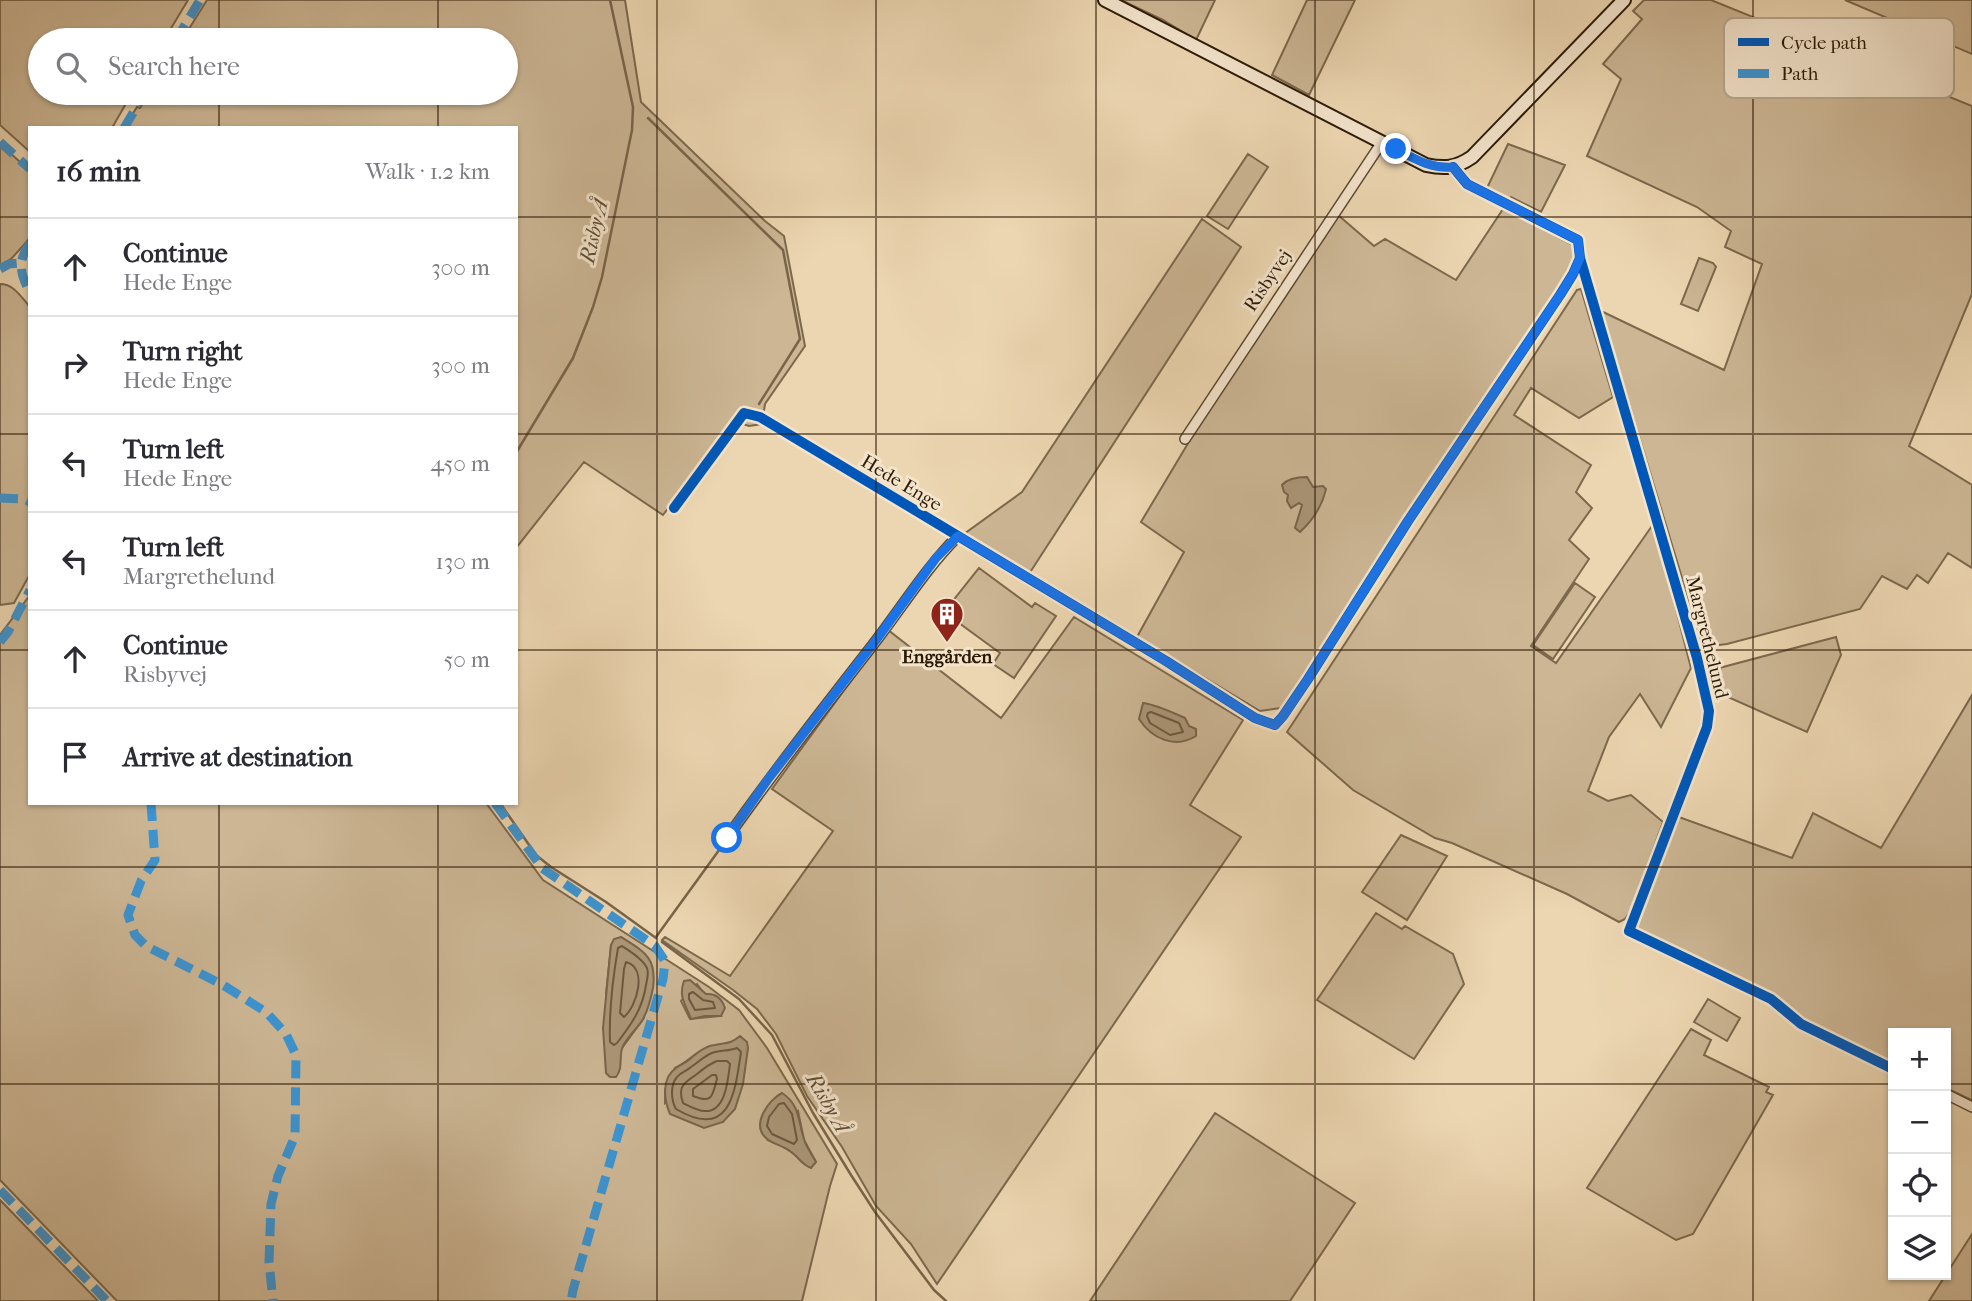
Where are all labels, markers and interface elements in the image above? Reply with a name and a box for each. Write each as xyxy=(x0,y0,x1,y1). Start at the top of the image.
legend xyxy=(1724,18,1954,98)
search box xyxy=(28,28,518,105)
text: Cycle path xyxy=(1781,32,1867,54)
icon: search xyxy=(52,48,90,86)
text: Search here xyxy=(108,51,240,82)
text: Path xyxy=(1781,63,1819,85)
route end xyxy=(1380,133,1411,164)
text: 16 min xyxy=(56,154,140,189)
text: Walk · 1.2 km xyxy=(365,158,490,185)
water label: Risby Å xyxy=(574,194,614,267)
text: Continue xyxy=(123,238,228,269)
street label: Risbyvej xyxy=(1239,246,1296,315)
icon: ahead xyxy=(56,248,94,286)
text: 300 m xyxy=(431,254,490,281)
text: Hede Enge xyxy=(123,269,232,296)
text: Turn right xyxy=(123,336,243,367)
icon: right xyxy=(56,346,94,384)
text: 300 m xyxy=(431,352,490,379)
text: Hede Enge xyxy=(123,367,232,394)
text: Turn left xyxy=(123,434,224,465)
icon: left xyxy=(56,444,94,482)
text: 450 m xyxy=(430,450,490,477)
street label: Hede Enge xyxy=(857,450,946,516)
text: Hede Enge xyxy=(123,465,232,492)
text: Turn left xyxy=(123,532,224,563)
icon: left xyxy=(56,542,94,580)
text: 130 m xyxy=(436,548,490,575)
text: Margrethelund xyxy=(123,563,275,590)
street label: Margrethelund xyxy=(1681,574,1733,702)
building icon: Enggården xyxy=(928,595,966,644)
text: Continue xyxy=(123,630,228,661)
icon: ahead xyxy=(56,640,94,678)
text: 50 m xyxy=(443,646,490,673)
place label: Enggården xyxy=(902,646,993,668)
text: Risbyvej xyxy=(123,661,207,688)
icon: arrive xyxy=(56,738,94,776)
text: Arrive at destination xyxy=(123,742,353,773)
route start xyxy=(711,822,742,853)
map controls xyxy=(1888,1028,1951,1280)
button: + xyxy=(1888,1028,1951,1091)
water label: Risby Å xyxy=(800,1067,857,1139)
button: − xyxy=(1888,1091,1951,1154)
button: locate xyxy=(1888,1154,1951,1217)
button: layers xyxy=(1888,1217,1951,1280)

